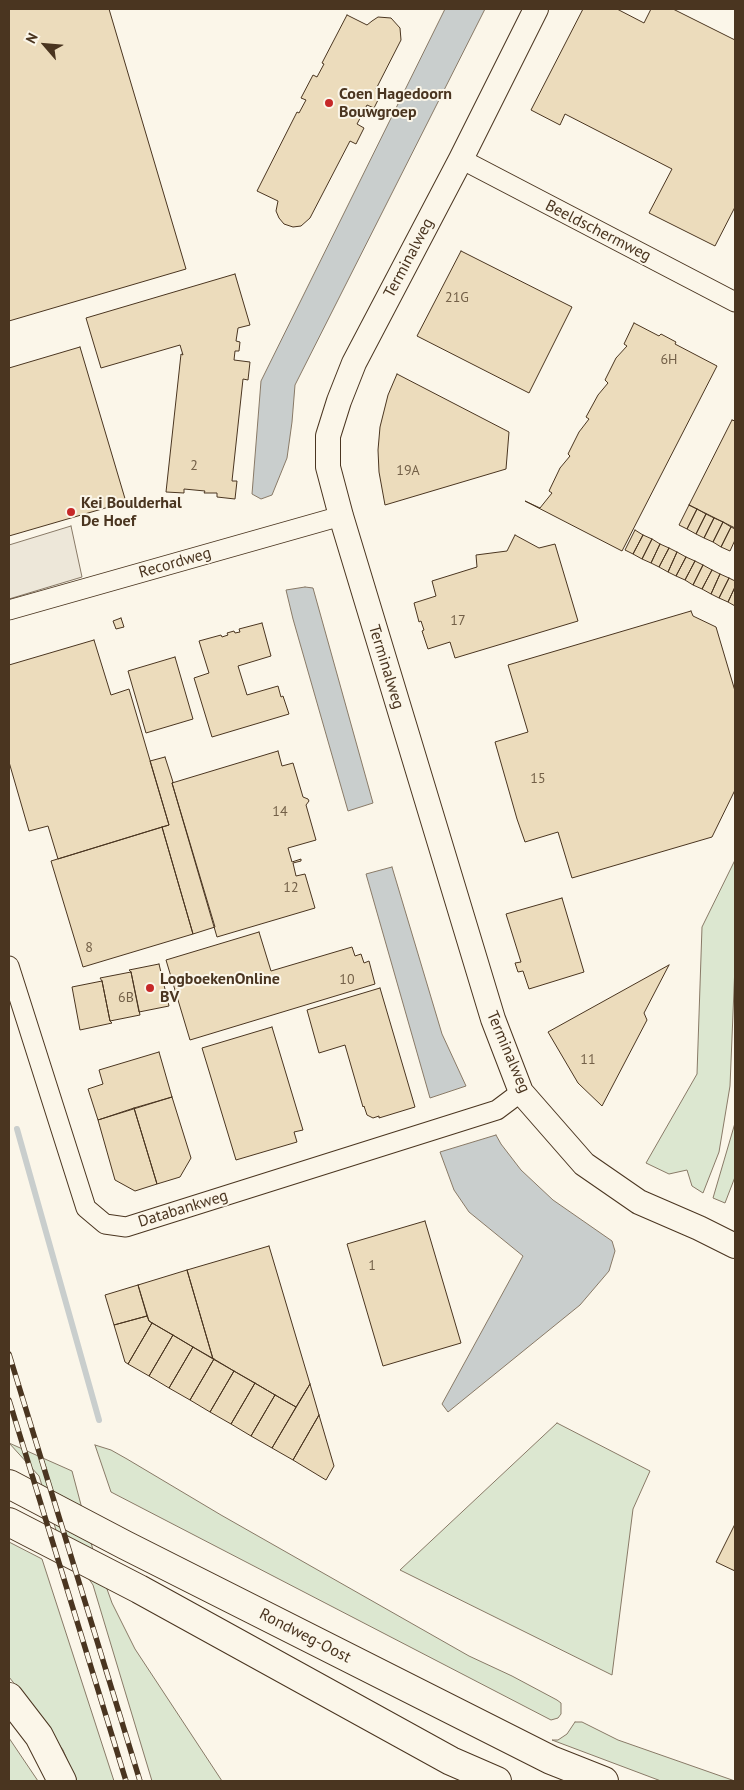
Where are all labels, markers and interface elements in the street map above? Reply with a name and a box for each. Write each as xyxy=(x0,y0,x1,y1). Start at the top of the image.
north arrow xyxy=(20,20,70,70)
text: N xyxy=(22,30,42,46)
place label: Coen Hagedoorn Bouwgroep xyxy=(339,84,452,122)
marker: Coen Hagedoorn Bouwgroep xyxy=(323,97,335,109)
street label: Beeldschermweg xyxy=(542,196,654,266)
street label: Terminalweg xyxy=(380,215,438,301)
house number: 21G xyxy=(445,290,469,306)
house number: 6H xyxy=(660,352,678,368)
house number: 2 xyxy=(190,458,198,474)
house number: 19A xyxy=(396,463,420,479)
place label: Kei Boulderhal De Hoef xyxy=(81,493,182,531)
marker: Kei Boulderhal De Hoef xyxy=(65,506,77,518)
street label: Recordweg xyxy=(137,544,213,582)
house number: 17 xyxy=(450,613,466,629)
street label: Terminalweg xyxy=(364,623,408,711)
house number: 15 xyxy=(530,771,546,787)
house number: 14 xyxy=(272,804,288,820)
house number: 12 xyxy=(283,880,299,896)
house number: 8 xyxy=(85,940,93,956)
place label: LogboekenOnline BV xyxy=(160,969,280,1007)
house number: 10 xyxy=(339,972,355,988)
marker: LogboekenOnline BV xyxy=(144,982,156,994)
house number: 6B xyxy=(118,990,134,1006)
street label: Terminalweg xyxy=(482,1008,534,1096)
house number: 11 xyxy=(580,1052,596,1068)
street label: Databankweg xyxy=(136,1186,230,1232)
house number: 1 xyxy=(368,1258,376,1274)
street label: Rondweg-Oost xyxy=(256,1605,354,1667)

